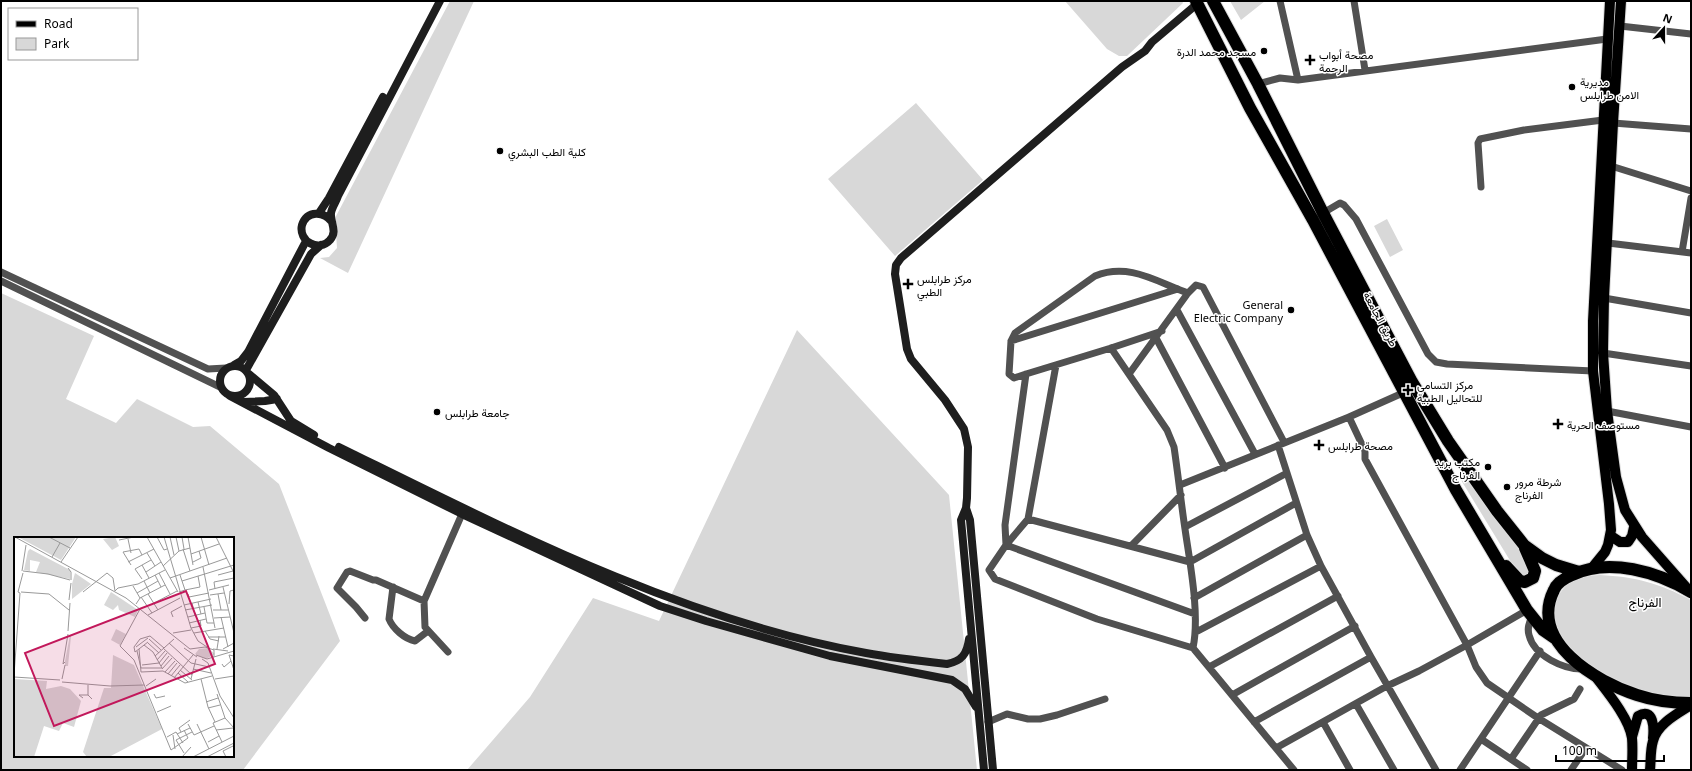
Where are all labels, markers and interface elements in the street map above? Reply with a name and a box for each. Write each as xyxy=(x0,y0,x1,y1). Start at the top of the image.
legend xyxy=(8,8,138,60)
north arrow xyxy=(1644,8,1684,48)
text: N xyxy=(1661,10,1675,27)
text: Road xyxy=(44,15,73,32)
text: Park xyxy=(44,35,70,52)
place label: مسجد محمد الدرة xyxy=(1177,44,1256,59)
marker: مسجد محمد الدرة xyxy=(1259,46,1269,56)
place label: مصحة أبواب الرحمة xyxy=(1319,47,1373,75)
marker: مصحة أبواب الرحمة xyxy=(1304,54,1316,66)
place label: مديرية الامن طرابلس xyxy=(1580,74,1639,102)
marker: مديرية الامن طرابلس xyxy=(1567,82,1577,92)
place label: كلية الطب البشري xyxy=(508,144,586,162)
marker: كلية الطب البشري xyxy=(495,146,505,156)
place label: مركز طرابلس الطبي xyxy=(917,271,972,302)
marker: مركز طرابلس الطبي xyxy=(902,278,914,290)
street label: طريق الجامعة xyxy=(1360,289,1402,349)
place label: General Electric Company xyxy=(1194,297,1283,325)
marker: General Electric Company xyxy=(1286,305,1296,315)
place label: مركز التسامي للتحاليل الطبية xyxy=(1417,377,1482,405)
marker: مركز التسامي للتحاليل الطبية xyxy=(1402,384,1414,396)
place label: جامعة طرابلس xyxy=(445,405,510,420)
marker: جامعة طرابلس xyxy=(432,407,442,417)
place label: مستوصف الحرية xyxy=(1567,417,1640,432)
marker: مستوصف الحرية xyxy=(1552,418,1564,430)
place label: مصحة طرابلس xyxy=(1328,438,1393,453)
marker: مصحة طرابلس xyxy=(1313,439,1325,451)
place label: مكتب بريد الفرناج xyxy=(1435,454,1480,483)
marker: مكتب بريد الفرناج xyxy=(1483,462,1493,472)
place label: شرطة مرور الفرناج xyxy=(1514,474,1562,503)
marker: شرطة مرور الفرناج xyxy=(1502,482,1512,492)
inset map xyxy=(14,537,234,757)
district label: الفرناج xyxy=(1628,593,1662,612)
scale bar xyxy=(1556,737,1664,763)
text: 100 m xyxy=(1562,742,1597,759)

